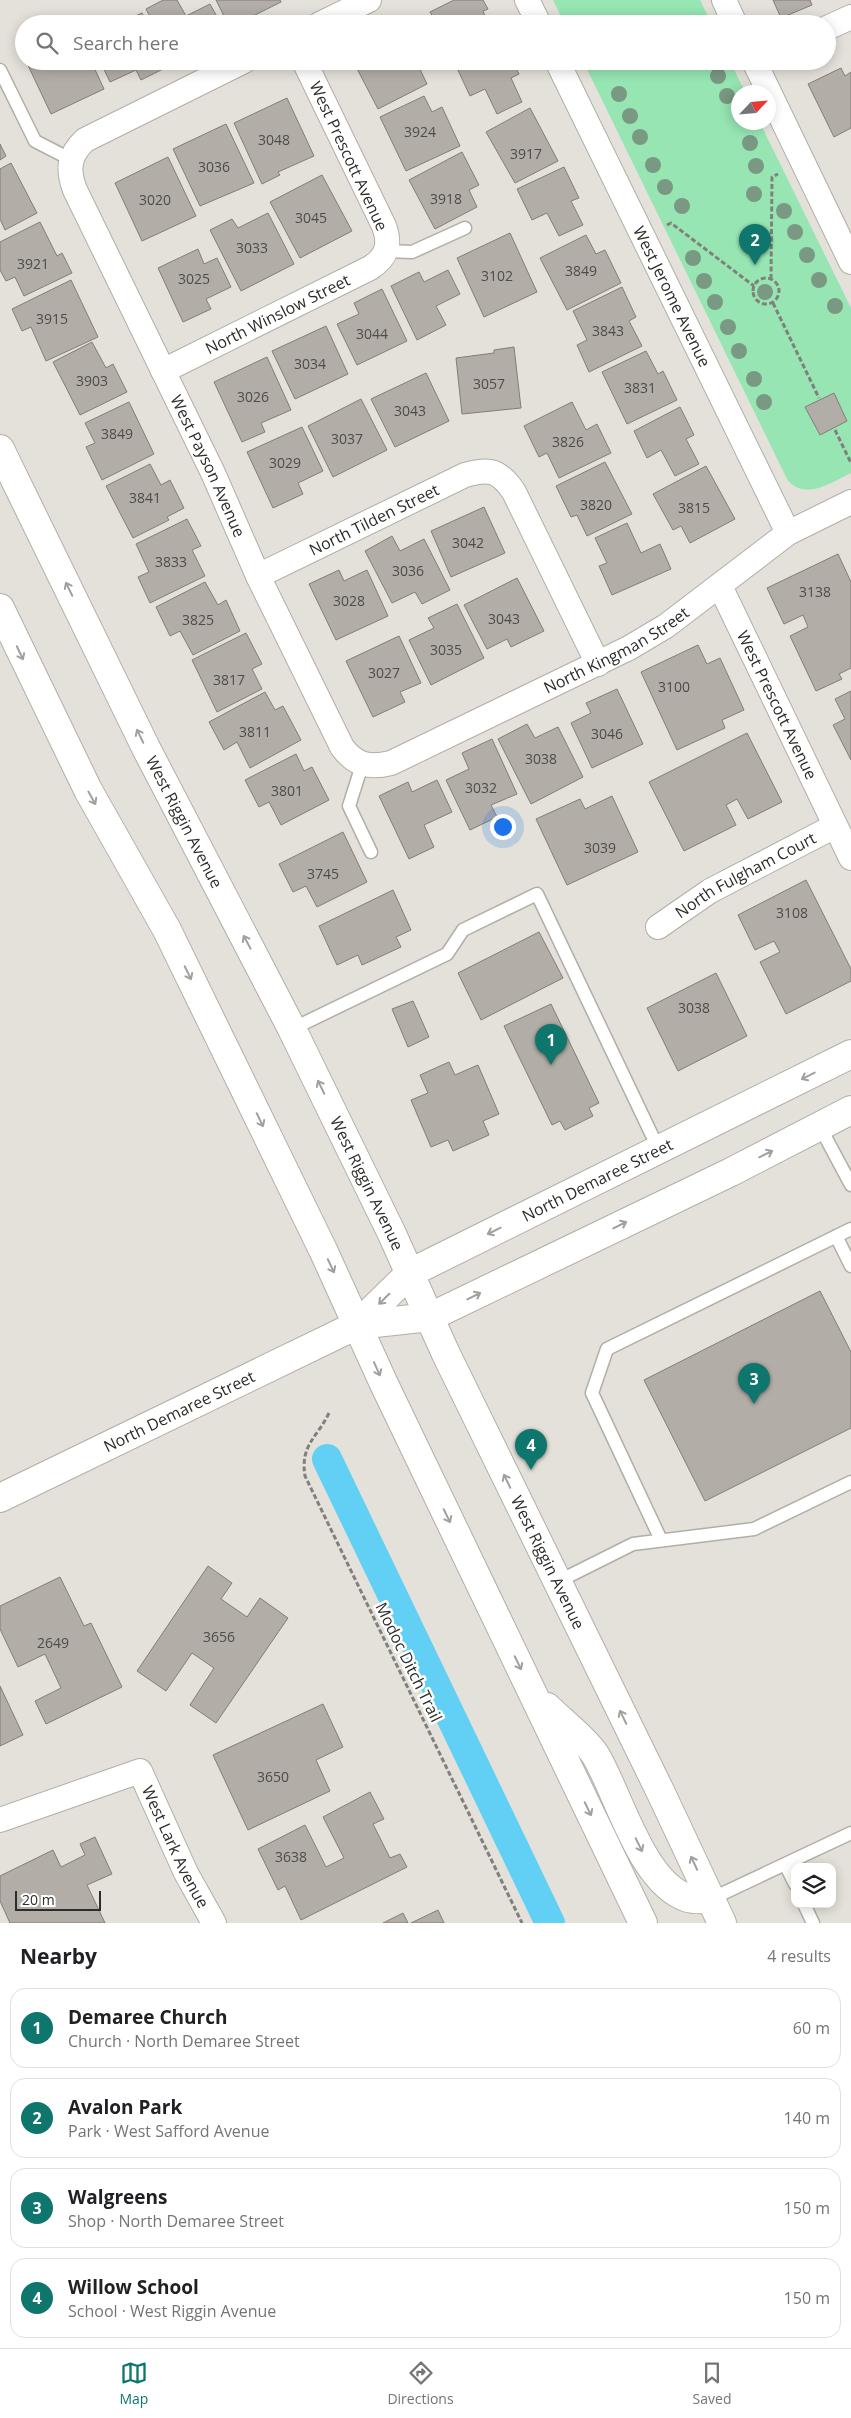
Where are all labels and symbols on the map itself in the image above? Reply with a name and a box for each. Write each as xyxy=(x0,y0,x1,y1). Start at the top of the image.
street label: West Prescott Avenue xyxy=(305,78,393,234)
north arrow xyxy=(731,85,776,130)
house number: 3924 xyxy=(404,122,436,141)
house number: 3048 xyxy=(258,130,290,149)
house number: 3917 xyxy=(510,144,542,163)
house number: 3036 xyxy=(198,157,230,176)
house number: 3918 xyxy=(430,189,462,208)
house number: 3020 xyxy=(139,190,171,209)
house number: 3045 xyxy=(295,208,327,227)
street label: West Jerome Avenue xyxy=(628,222,716,371)
pin: 2 xyxy=(739,224,771,265)
house number: 3033 xyxy=(236,238,268,257)
house number: 3921 xyxy=(17,254,49,273)
house number: 3849 xyxy=(565,261,597,280)
house number: 3102 xyxy=(481,266,513,285)
house number: 3025 xyxy=(178,269,210,288)
street label: North Winslow Street xyxy=(201,269,354,359)
house number: 3915 xyxy=(36,309,68,328)
house number: 3843 xyxy=(592,321,624,340)
house number: 3044 xyxy=(356,324,388,343)
house number: 3034 xyxy=(294,354,326,373)
house number: 3903 xyxy=(76,371,108,390)
house number: 3057 xyxy=(473,374,505,393)
house number: 3831 xyxy=(624,378,656,397)
house number: 3026 xyxy=(237,387,269,406)
street label: West Payson Avenue xyxy=(166,391,251,541)
house number: 3043 xyxy=(394,401,426,420)
house number: 3849 xyxy=(101,424,133,443)
house number: 3037 xyxy=(331,429,363,448)
house number: 3826 xyxy=(552,432,584,451)
house number: 3029 xyxy=(269,453,301,472)
street label: North Tilden Street xyxy=(305,478,443,561)
house number: 3841 xyxy=(129,488,161,507)
house number: 3820 xyxy=(580,495,612,514)
house number: 3815 xyxy=(678,498,710,517)
house number: 3042 xyxy=(452,533,484,552)
house number: 3833 xyxy=(155,552,187,571)
house number: 3036 xyxy=(392,561,424,580)
one-way arrow xyxy=(63,582,73,597)
house number: 3138 xyxy=(799,582,831,601)
house number: 3028 xyxy=(333,591,365,610)
street label: North Kingman Street xyxy=(540,601,694,699)
house number: 3043 xyxy=(488,609,520,628)
house number: 3825 xyxy=(182,610,214,629)
street label: West Prescott Avenue xyxy=(732,627,822,783)
house number: 3035 xyxy=(430,640,462,659)
one-way arrow xyxy=(16,645,26,660)
house number: 3027 xyxy=(368,663,400,682)
house number: 3817 xyxy=(213,670,245,689)
house number: 3100 xyxy=(658,677,690,696)
house number: 3811 xyxy=(239,722,271,741)
house number: 3046 xyxy=(591,724,623,743)
one-way arrow xyxy=(135,728,145,743)
house number: 3038 xyxy=(525,749,557,768)
street label: West Riggin Avenue xyxy=(141,752,228,892)
house number: 3032 xyxy=(465,778,497,797)
house number: 3801 xyxy=(271,781,303,800)
one-way arrow xyxy=(88,791,98,805)
your location xyxy=(490,814,516,840)
street label: North Fulgham Court xyxy=(671,827,820,923)
house number: 3039 xyxy=(584,838,616,857)
house number: 3745 xyxy=(307,864,339,883)
house number: 3108 xyxy=(776,903,808,922)
one-way arrow xyxy=(242,935,251,950)
one-way arrow xyxy=(184,965,193,980)
house number: 3038 xyxy=(678,998,710,1017)
pin: 1 xyxy=(535,1024,567,1065)
one-way arrow xyxy=(801,1072,816,1081)
one-way arrow xyxy=(315,1080,325,1095)
one-way arrow xyxy=(256,1112,265,1127)
street label: West Riggin Avenue xyxy=(325,1113,409,1254)
street label: North Demaree Street xyxy=(518,1133,677,1227)
one-way arrow xyxy=(758,1149,773,1158)
one-way arrow xyxy=(612,1220,627,1230)
one-way arrow xyxy=(487,1227,502,1236)
one-way arrow xyxy=(327,1258,336,1273)
one-way arrow xyxy=(466,1291,481,1300)
one-way arrow xyxy=(377,1293,390,1305)
one-way arrow xyxy=(373,1361,383,1376)
pin: 3 xyxy=(738,1363,770,1404)
street label: North Demaree Street xyxy=(100,1365,259,1457)
pin: 4 xyxy=(515,1429,547,1470)
one-way arrow xyxy=(502,1474,512,1489)
street label: West Riggin Avenue xyxy=(506,1492,590,1633)
one-way arrow xyxy=(443,1508,453,1523)
street label: Modoc Ditch Trail xyxy=(370,1599,448,1725)
house number: 3656 xyxy=(203,1627,235,1646)
house number: 2649 xyxy=(37,1633,69,1652)
one-way arrow xyxy=(513,1655,523,1670)
one-way arrow xyxy=(618,1710,627,1725)
house number: 3650 xyxy=(257,1767,289,1786)
street label: West Lark Avenue xyxy=(137,1782,214,1912)
one-way arrow xyxy=(584,1801,593,1816)
one-way arrow xyxy=(635,1837,644,1852)
house number: 3638 xyxy=(275,1847,307,1866)
one-way arrow xyxy=(689,1856,698,1871)
scale bar xyxy=(15,1888,101,1911)

